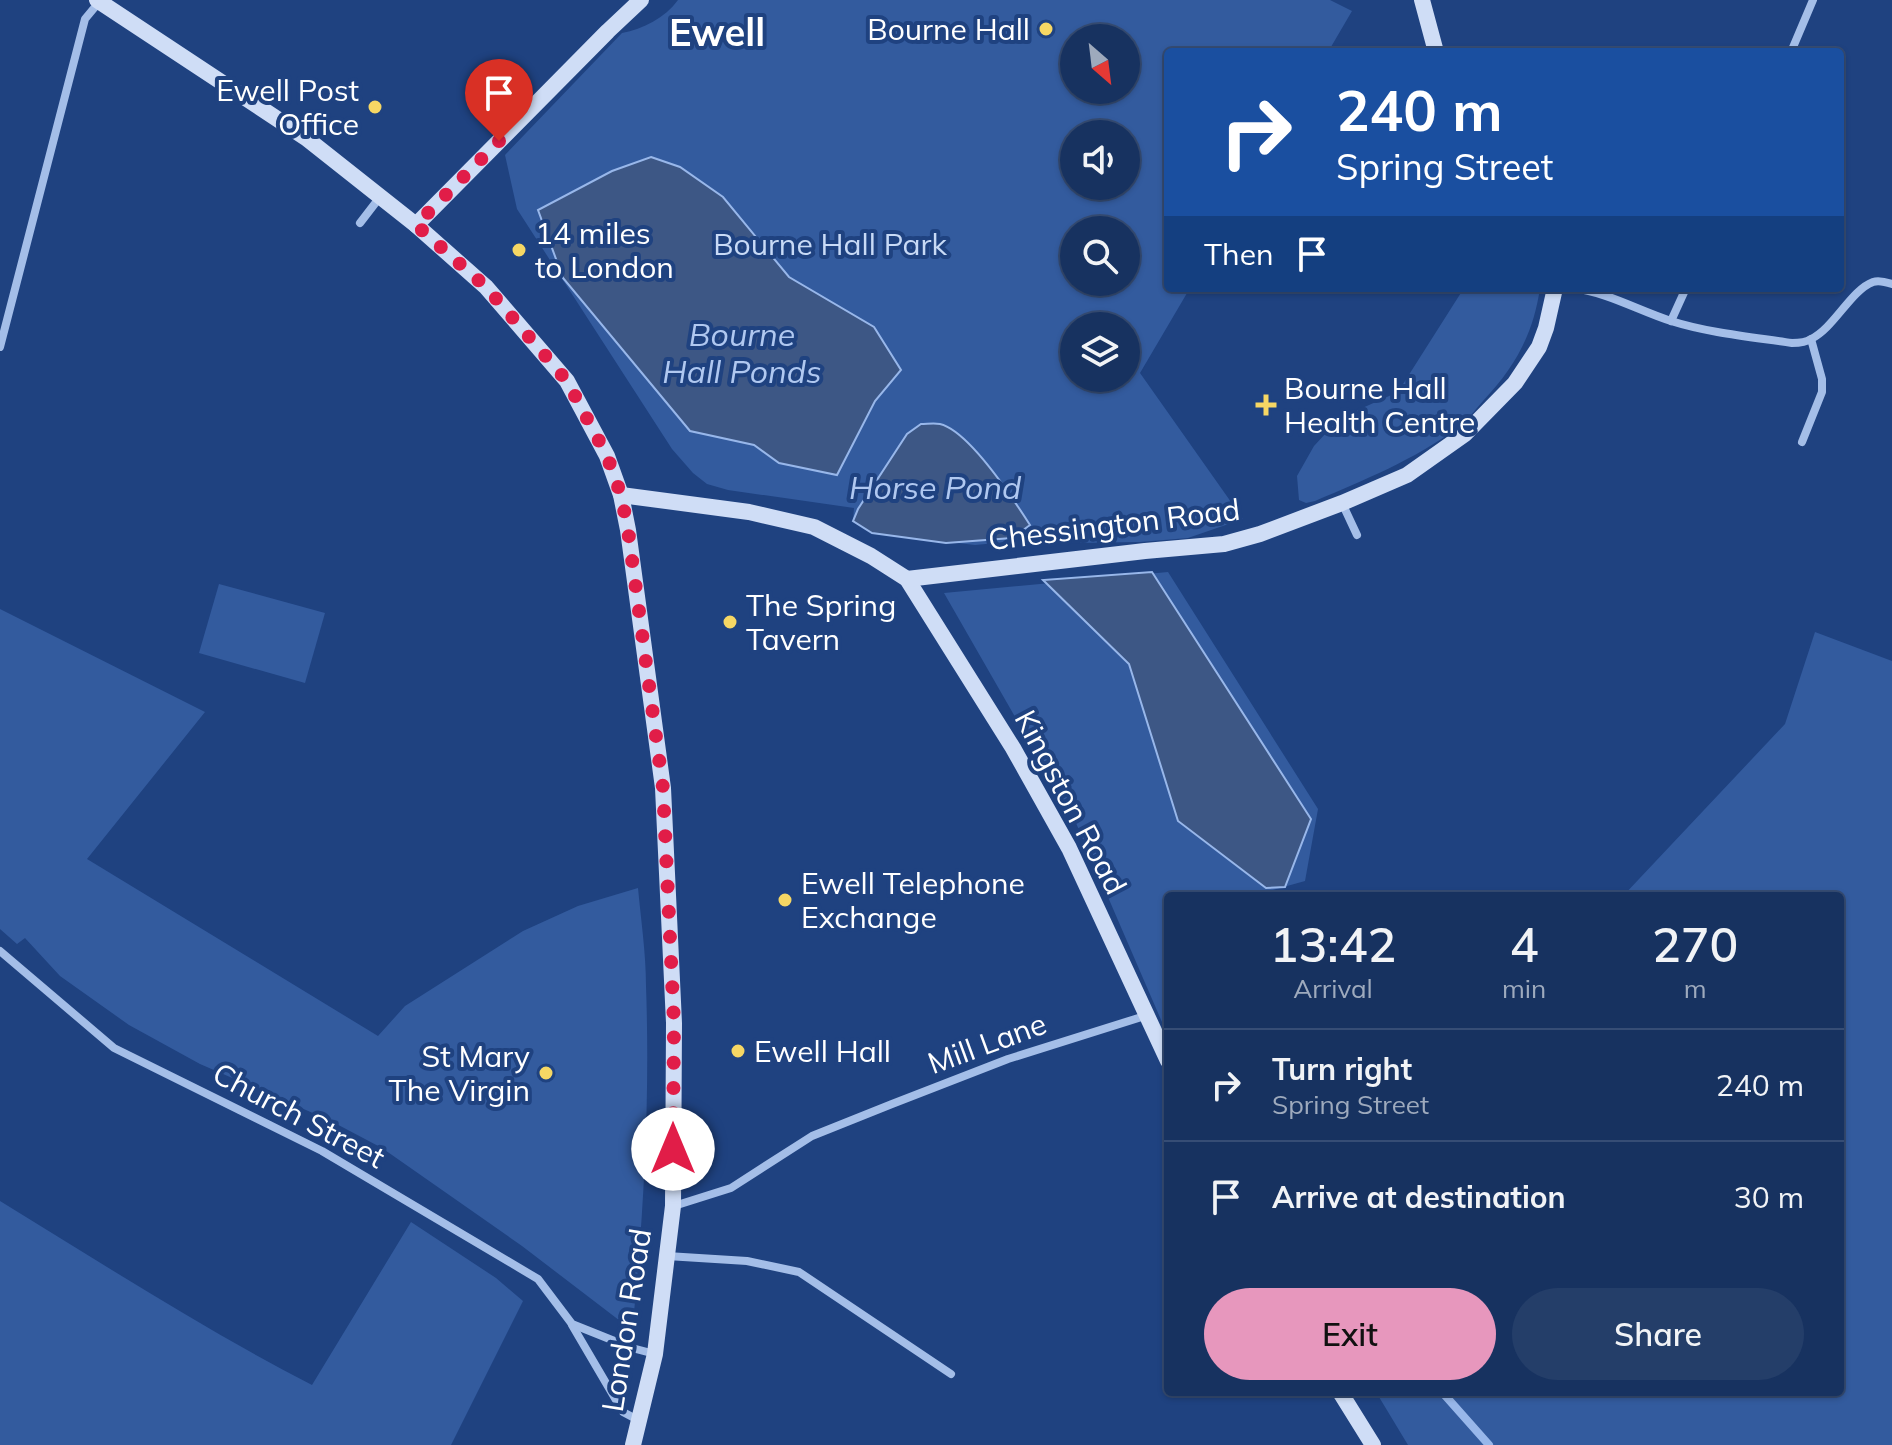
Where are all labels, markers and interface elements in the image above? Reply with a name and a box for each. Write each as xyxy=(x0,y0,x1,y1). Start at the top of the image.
district label: Ewell xyxy=(669,8,765,56)
place label: Bourne Hall xyxy=(867,10,1030,48)
marker: Bourne Hall xyxy=(1037,20,1055,38)
north arrow xyxy=(1060,24,1140,104)
map controls xyxy=(1060,24,1140,392)
pin xyxy=(465,59,533,141)
place label: Ewell Post Office xyxy=(216,71,359,143)
icon: arrive xyxy=(477,71,521,115)
text: 240 m xyxy=(1336,75,1503,145)
icon: right xyxy=(1204,80,1308,184)
marker: Ewell Post Office xyxy=(366,98,384,116)
button: sound xyxy=(1060,120,1140,200)
text: Spring Street xyxy=(1336,144,1553,189)
place label: 14 miles to London xyxy=(535,214,674,286)
button: search xyxy=(1060,216,1140,296)
park label: Bourne Hall Park xyxy=(713,225,947,263)
icon: arrive xyxy=(1290,232,1334,276)
text: Then xyxy=(1204,235,1274,273)
marker: 14 miles to London xyxy=(510,241,528,259)
button: layers xyxy=(1060,312,1140,392)
water label: Bourne Hall Ponds xyxy=(662,314,822,391)
place label: Bourne Hall Health Centre xyxy=(1284,369,1475,441)
marker: Bourne Hall Health Centre xyxy=(1255,394,1277,416)
water label: Horse Pond xyxy=(849,467,1022,507)
street label: Chessington Road xyxy=(986,490,1242,558)
place label: The Spring Tavern xyxy=(746,586,896,658)
marker: The Spring Tavern xyxy=(721,613,739,631)
street label: Kingston Road xyxy=(1007,703,1135,901)
place label: Ewell Telephone Exchange xyxy=(801,864,1025,936)
marker: Ewell Telephone Exchange xyxy=(776,891,794,909)
text: 13:42 xyxy=(1270,914,1396,974)
text: 4 xyxy=(1510,914,1538,974)
text: 270 xyxy=(1652,914,1738,974)
text: Arrival xyxy=(1293,972,1373,1005)
text: min xyxy=(1502,972,1546,1005)
text: m xyxy=(1684,972,1707,1005)
street label: Mill Lane xyxy=(923,1004,1051,1082)
place label: Ewell Hall xyxy=(754,1032,891,1070)
place label: St Mary The Virgin xyxy=(389,1037,530,1109)
marker: Ewell Hall xyxy=(729,1042,747,1060)
text: Turn right xyxy=(1272,1050,1412,1088)
street label: Church Street xyxy=(206,1054,392,1176)
icon: right xyxy=(1204,1063,1248,1107)
marker: St Mary The Virgin xyxy=(537,1064,555,1082)
text: 240 m xyxy=(1716,1066,1804,1104)
text: Spring Street xyxy=(1272,1088,1429,1121)
position arrow xyxy=(631,1107,715,1191)
icon: arrive xyxy=(1204,1175,1248,1219)
text: Arrive at destination xyxy=(1272,1178,1566,1216)
text: 30 m xyxy=(1734,1178,1804,1216)
street label: London Road xyxy=(593,1226,659,1414)
button: Exit xyxy=(1204,1288,1496,1380)
button: Share xyxy=(1512,1288,1804,1380)

